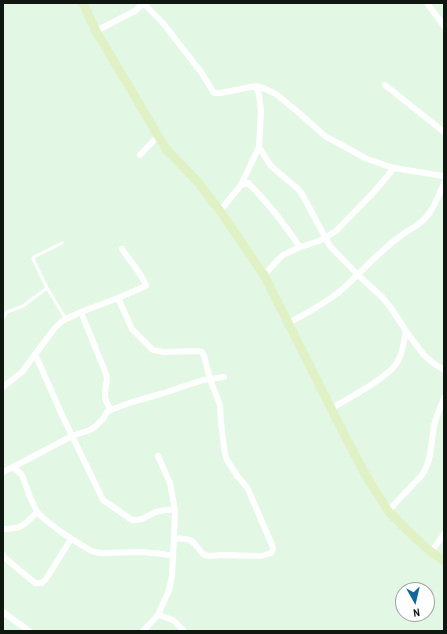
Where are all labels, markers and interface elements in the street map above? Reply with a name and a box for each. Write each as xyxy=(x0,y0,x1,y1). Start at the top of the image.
north arrow xyxy=(395,582,435,622)
text: N xyxy=(412,606,421,620)

